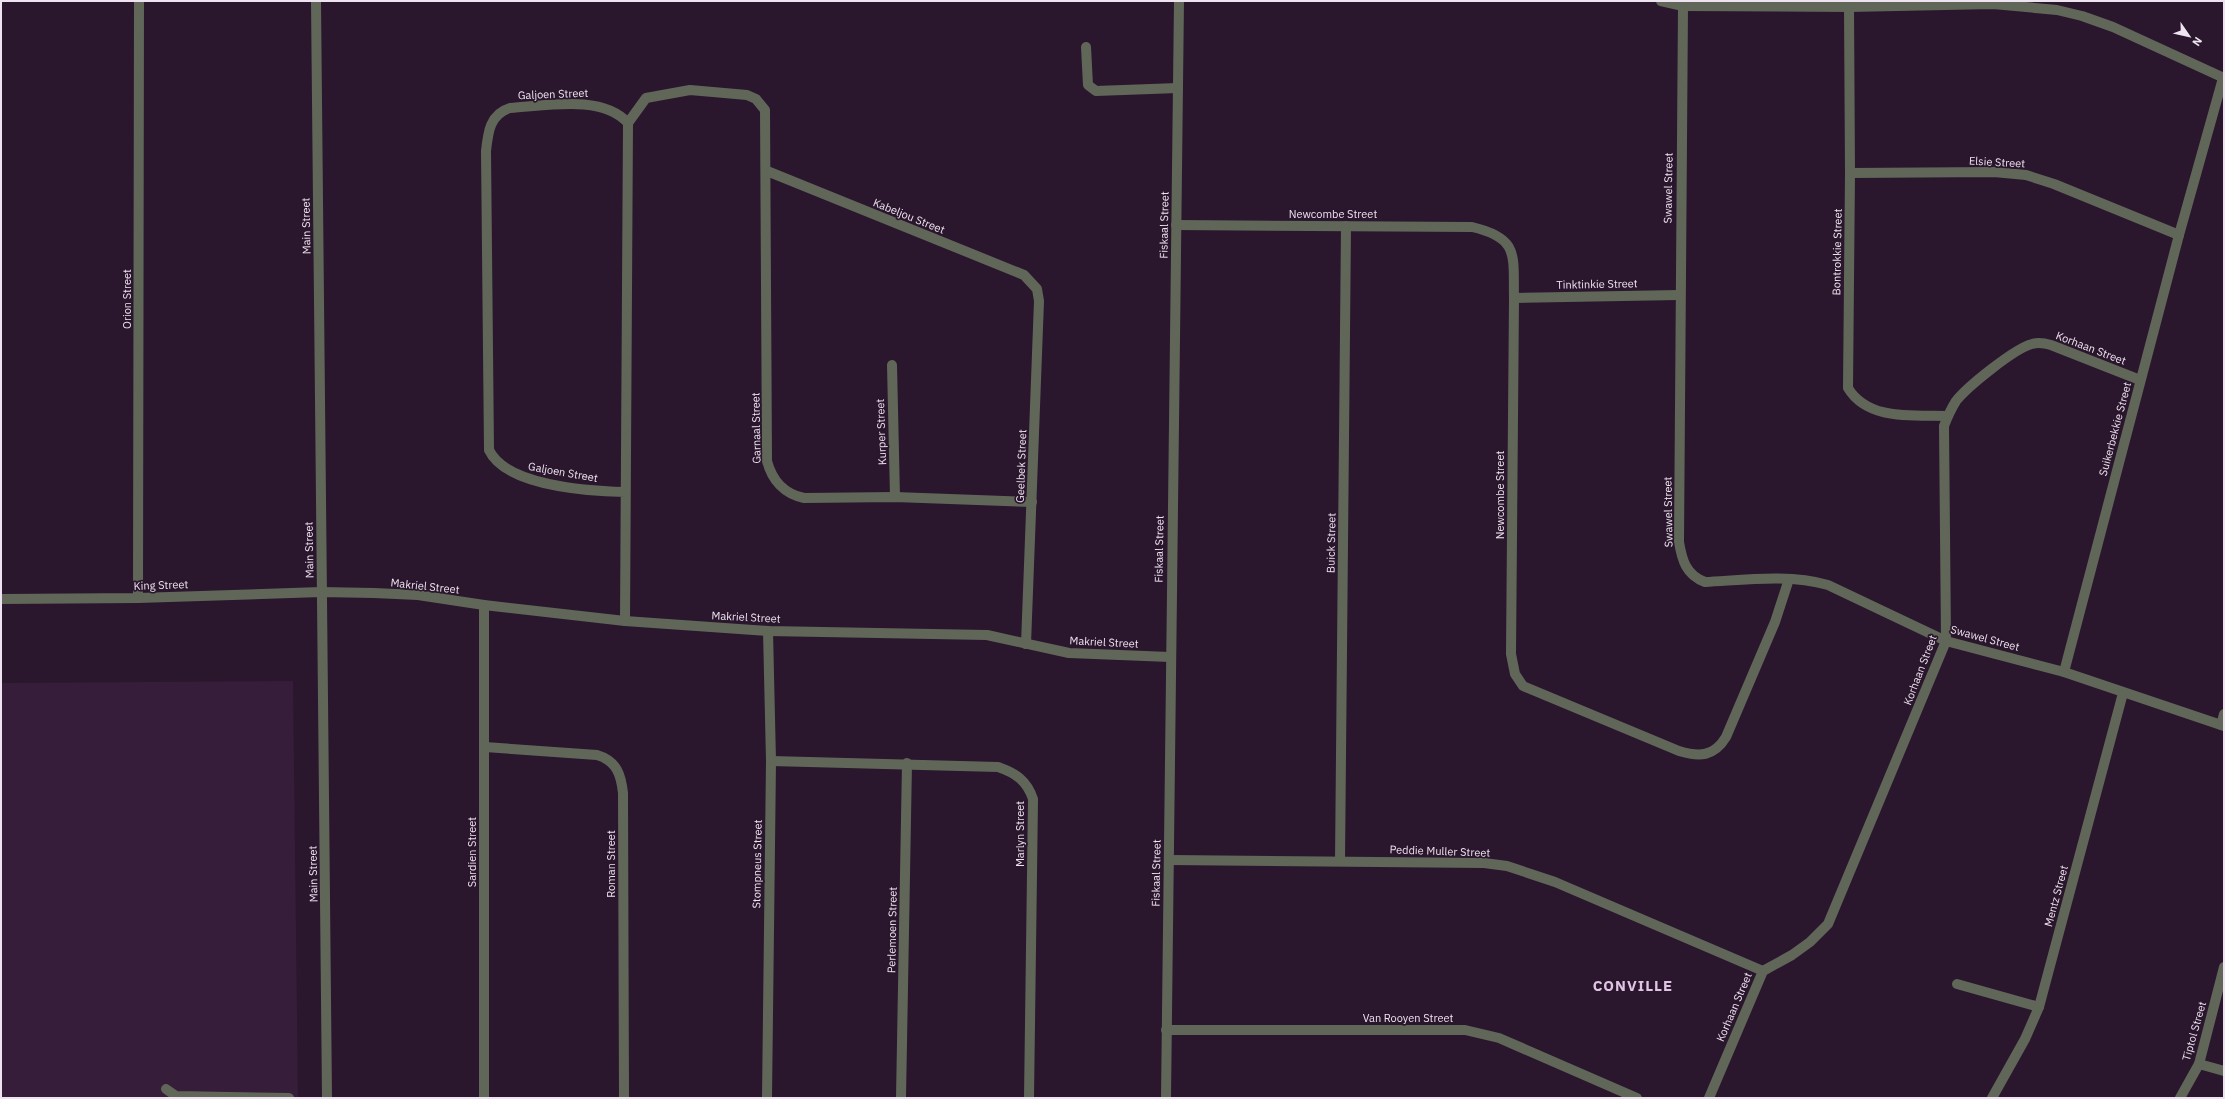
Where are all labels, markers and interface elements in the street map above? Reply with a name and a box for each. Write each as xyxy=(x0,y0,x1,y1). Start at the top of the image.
north arrow xyxy=(2169,16,2209,56)
text: N xyxy=(2189,34,2205,49)
street label: Galjoen Street xyxy=(518,86,589,102)
street label: Swawel Street xyxy=(1660,152,1676,224)
street label: Elsie Street xyxy=(1969,154,2026,170)
street label: Fiskaal Street xyxy=(1156,191,1172,259)
street label: Kabeljou Street xyxy=(871,195,947,237)
street label: Main Street xyxy=(299,197,313,254)
street label: Newcombe Street xyxy=(1289,207,1377,221)
street label: Bontrokkie Street xyxy=(1829,208,1845,295)
street label: Orion Street xyxy=(120,269,134,329)
street label: Tinktinkie Street xyxy=(1556,276,1638,292)
street label: Korhaan Street xyxy=(2054,328,2128,368)
street label: Suikerbekkie Street xyxy=(2096,380,2134,477)
street label: Garnaal Street xyxy=(748,392,764,464)
street label: Kurper Street xyxy=(873,398,889,465)
street label: Geelbek Street xyxy=(1013,429,1029,503)
street label: Newcombe Street xyxy=(1493,451,1507,539)
street label: Galjoen Street xyxy=(527,459,599,485)
street label: Swawel Street xyxy=(1660,476,1676,548)
street label: Buick Street xyxy=(1323,513,1339,573)
street label: Fiskaal Street xyxy=(1151,515,1167,583)
street label: Main Street xyxy=(302,521,316,578)
street label: Makriel Street xyxy=(390,575,460,597)
street label: King Street xyxy=(133,577,189,593)
street label: Makriel Street xyxy=(711,608,781,626)
street label: Swawel Street xyxy=(1949,622,2021,654)
street label: Makriel Street xyxy=(1069,633,1139,651)
street label: Korhaan Street xyxy=(1900,633,1940,707)
street label: Marlyn Street xyxy=(1013,801,1027,867)
street label: Sardien Street xyxy=(465,817,479,887)
street label: Stompneus Street xyxy=(749,819,765,909)
street label: Roman Street xyxy=(604,830,618,898)
street label: Fiskaal Street xyxy=(1148,839,1164,907)
street label: Peddie Muller Street xyxy=(1389,842,1491,860)
street label: Main Street xyxy=(306,845,320,902)
street label: Mentz Street xyxy=(2041,864,2071,928)
street label: Perlemoen Street xyxy=(884,887,900,973)
street label: Korhaan Street xyxy=(1713,970,1755,1044)
district label: CONVILLE xyxy=(1593,976,1673,995)
street label: Tiptol Street xyxy=(2179,1000,2209,1062)
street label: Van Rooyen Street xyxy=(1363,1011,1453,1025)

